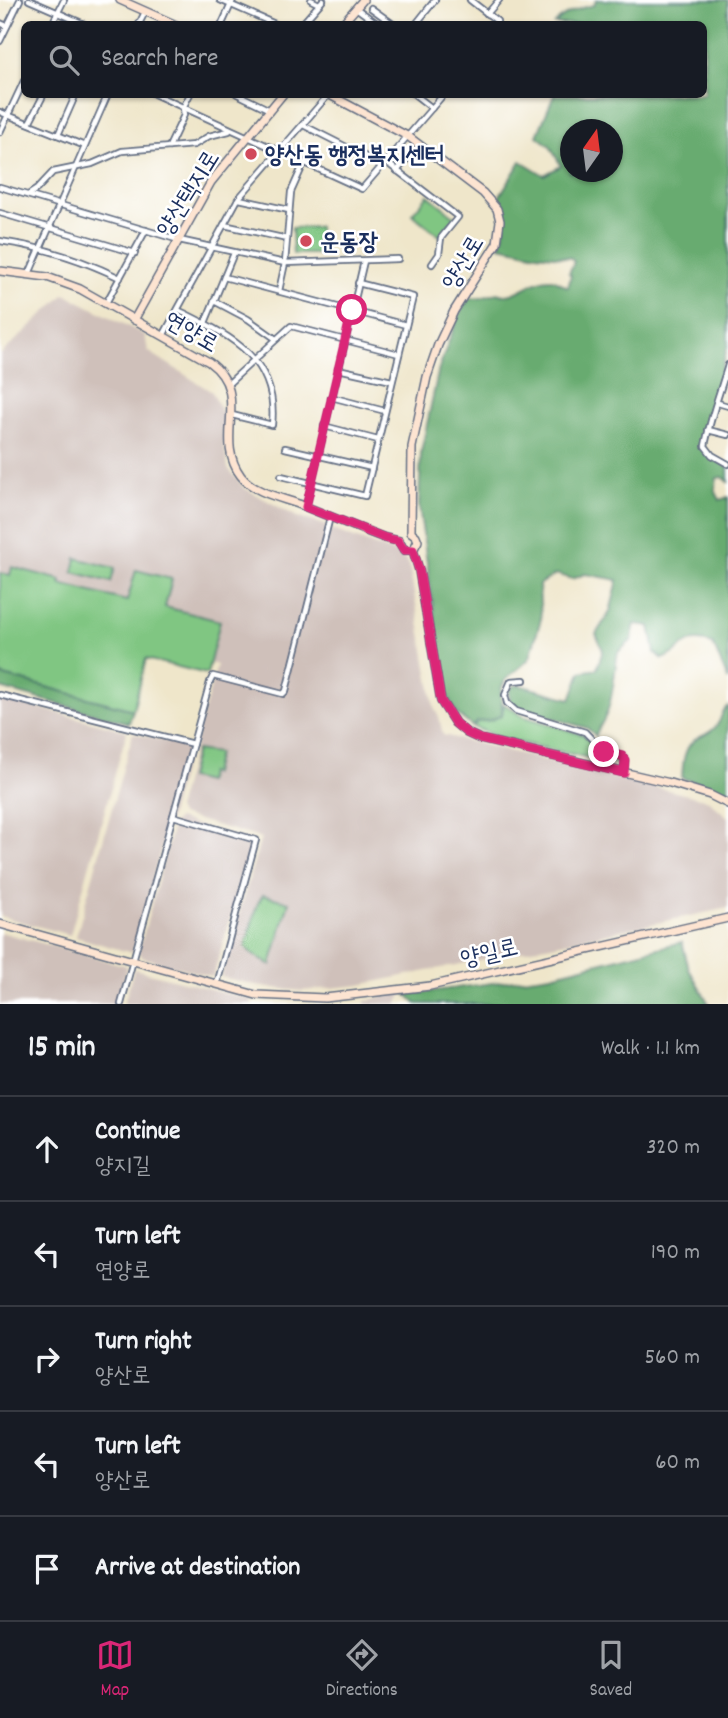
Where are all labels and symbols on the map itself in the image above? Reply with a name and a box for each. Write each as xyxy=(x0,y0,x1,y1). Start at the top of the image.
north arrow xyxy=(560,119,623,182)
place label: 양산동 행정복지센터 xyxy=(265,140,444,174)
street label: 양산택지로 xyxy=(150,145,230,245)
marker: 양산동 행정복지센터 xyxy=(243,146,259,162)
place label: 운동장 xyxy=(320,227,379,261)
street label: 양산로 xyxy=(435,230,494,297)
marker: 운동장 xyxy=(298,233,314,249)
route start xyxy=(336,294,367,325)
street label: 연양로 xyxy=(157,304,224,363)
route end xyxy=(588,736,619,767)
street label: 양일로 xyxy=(458,932,522,978)

